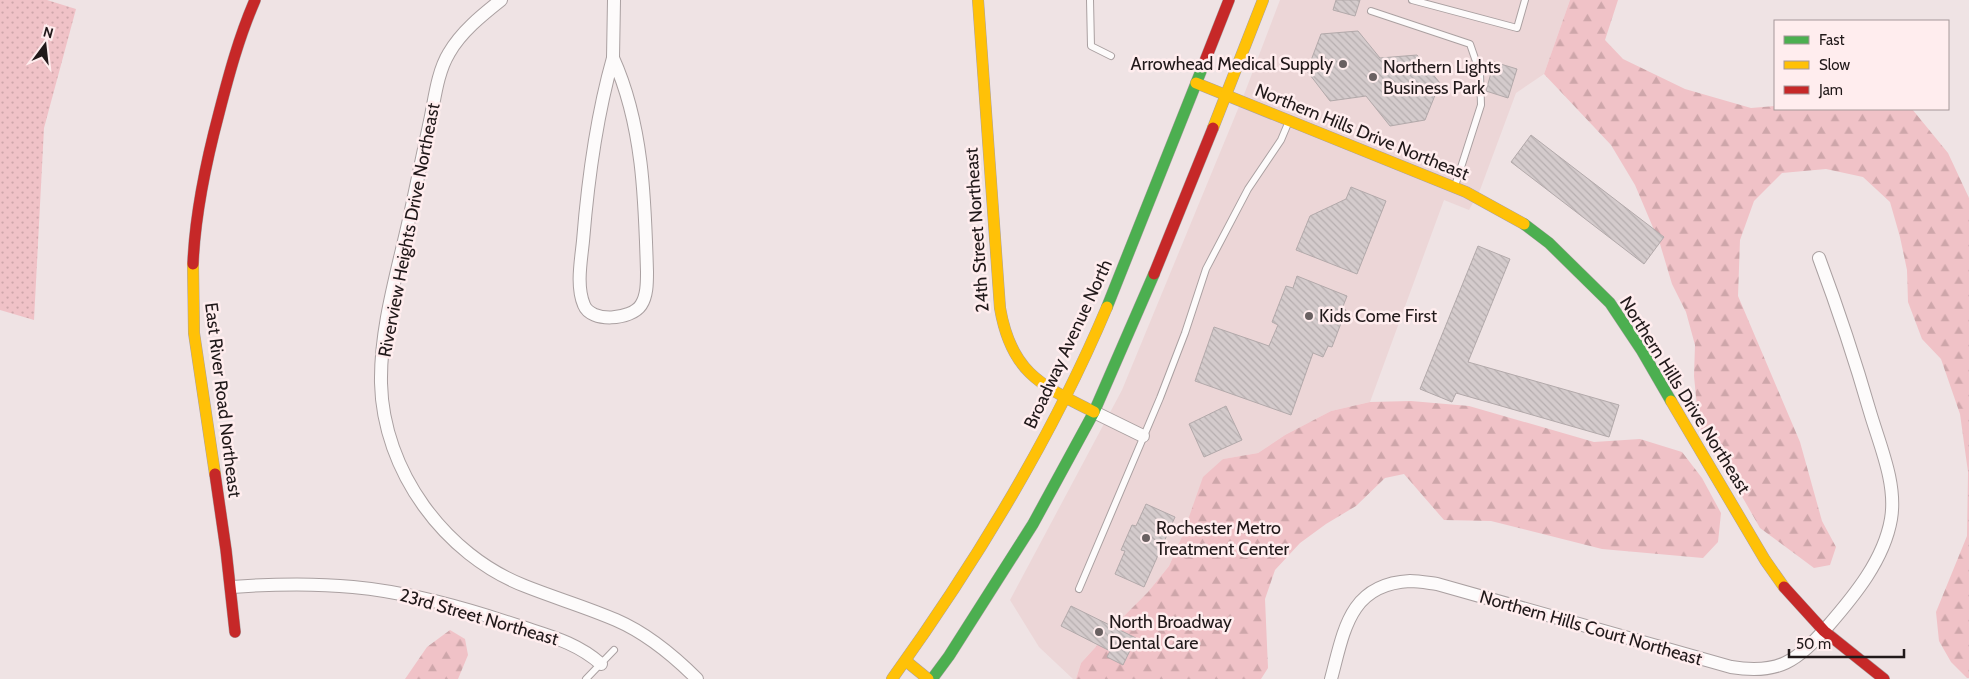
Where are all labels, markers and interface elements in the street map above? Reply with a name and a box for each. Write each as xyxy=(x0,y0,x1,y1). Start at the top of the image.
north arrow xyxy=(20,20,70,70)
legend xyxy=(1774,20,1949,110)
text: N xyxy=(41,22,55,42)
text: Fast xyxy=(1819,31,1844,49)
place label: Arrowhead Medical Supply xyxy=(1131,53,1333,75)
place label: Northern Lights Business Park xyxy=(1383,56,1501,99)
text: Slow xyxy=(1819,56,1850,74)
marker: Arrowhead Medical Supply xyxy=(1337,58,1349,70)
marker: Northern Lights Business Park xyxy=(1367,71,1379,83)
street label: Northern Hills Drive Northeast xyxy=(1252,79,1472,185)
text: Jam xyxy=(1818,81,1843,99)
street label: Riverview Heights Drive Northeast xyxy=(374,101,444,359)
street label: 24th Street Northeast xyxy=(960,147,994,313)
street label: Broadway Avenue North xyxy=(1019,256,1117,432)
street label: Northern Hills Drive Northeast xyxy=(1615,292,1755,498)
street label: East River Road Northeast xyxy=(200,301,246,499)
place label: Kids Come First xyxy=(1319,305,1437,327)
marker: Kids Come First xyxy=(1303,310,1315,322)
place label: Rochester Metro Treatment Center xyxy=(1156,517,1289,560)
marker: Rochester Metro Treatment Center xyxy=(1140,532,1152,544)
street label: 23rd Street Northeast xyxy=(397,584,561,650)
street label: Northern Hills Court Northeast xyxy=(1477,586,1705,670)
place label: North Broadway Dental Care xyxy=(1109,611,1232,654)
marker: North Broadway Dental Care xyxy=(1093,626,1105,638)
scale bar xyxy=(1789,626,1904,658)
text: 50 m xyxy=(1796,635,1831,653)

